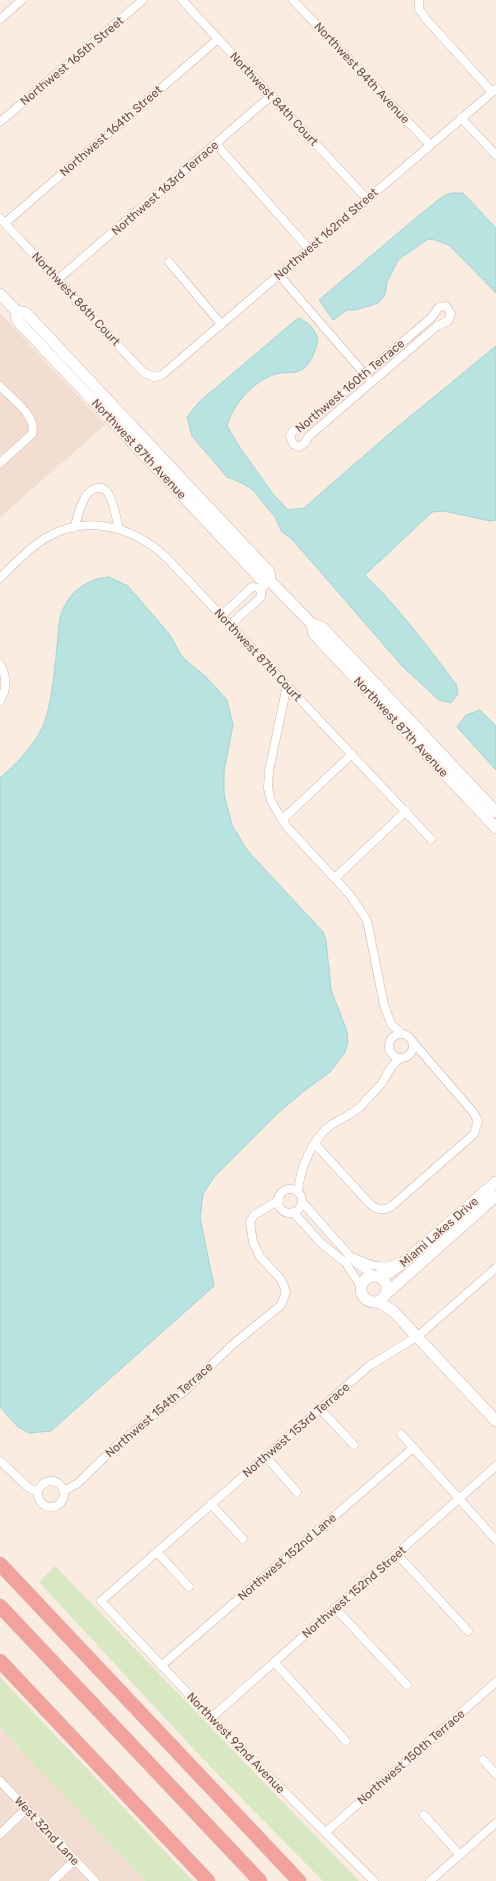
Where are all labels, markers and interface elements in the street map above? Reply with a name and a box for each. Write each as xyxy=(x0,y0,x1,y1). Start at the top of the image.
street label: Northwest 165th Street xyxy=(17,13,127,108)
street label: Northwest 84th Avenue xyxy=(311,19,413,127)
street label: Northwest 84th Court xyxy=(227,49,321,149)
street label: Northwest 164th Street xyxy=(57,83,165,179)
street label: Northwest 163rd Terrace xyxy=(109,138,221,238)
street label: Northwest 162nd Street xyxy=(271,185,381,283)
street label: Northwest 86th Court xyxy=(29,249,123,349)
street label: Northwest 160th Terrace xyxy=(293,336,407,436)
street label: Northwest 87th Avenue xyxy=(89,396,189,502)
street label: Northwest 87th Court xyxy=(211,606,305,705)
street label: Northwest 87th Avenue xyxy=(351,674,451,780)
street label: Miami Lakes Drive xyxy=(397,1194,481,1270)
street label: Northwest 154th Terrace xyxy=(103,1359,216,1460)
street label: Northwest 153rd Terrace xyxy=(240,1380,352,1480)
street label: Northwest 152nd Lane xyxy=(235,1510,339,1604)
street label: Northwest 152nd Street xyxy=(299,1543,409,1641)
street label: Northwest 92nd Avenue xyxy=(184,1690,288,1797)
street label: Northwest 150th Terrace xyxy=(354,1706,468,1807)
street label: West 32nd Lane xyxy=(12,1794,83,1868)

